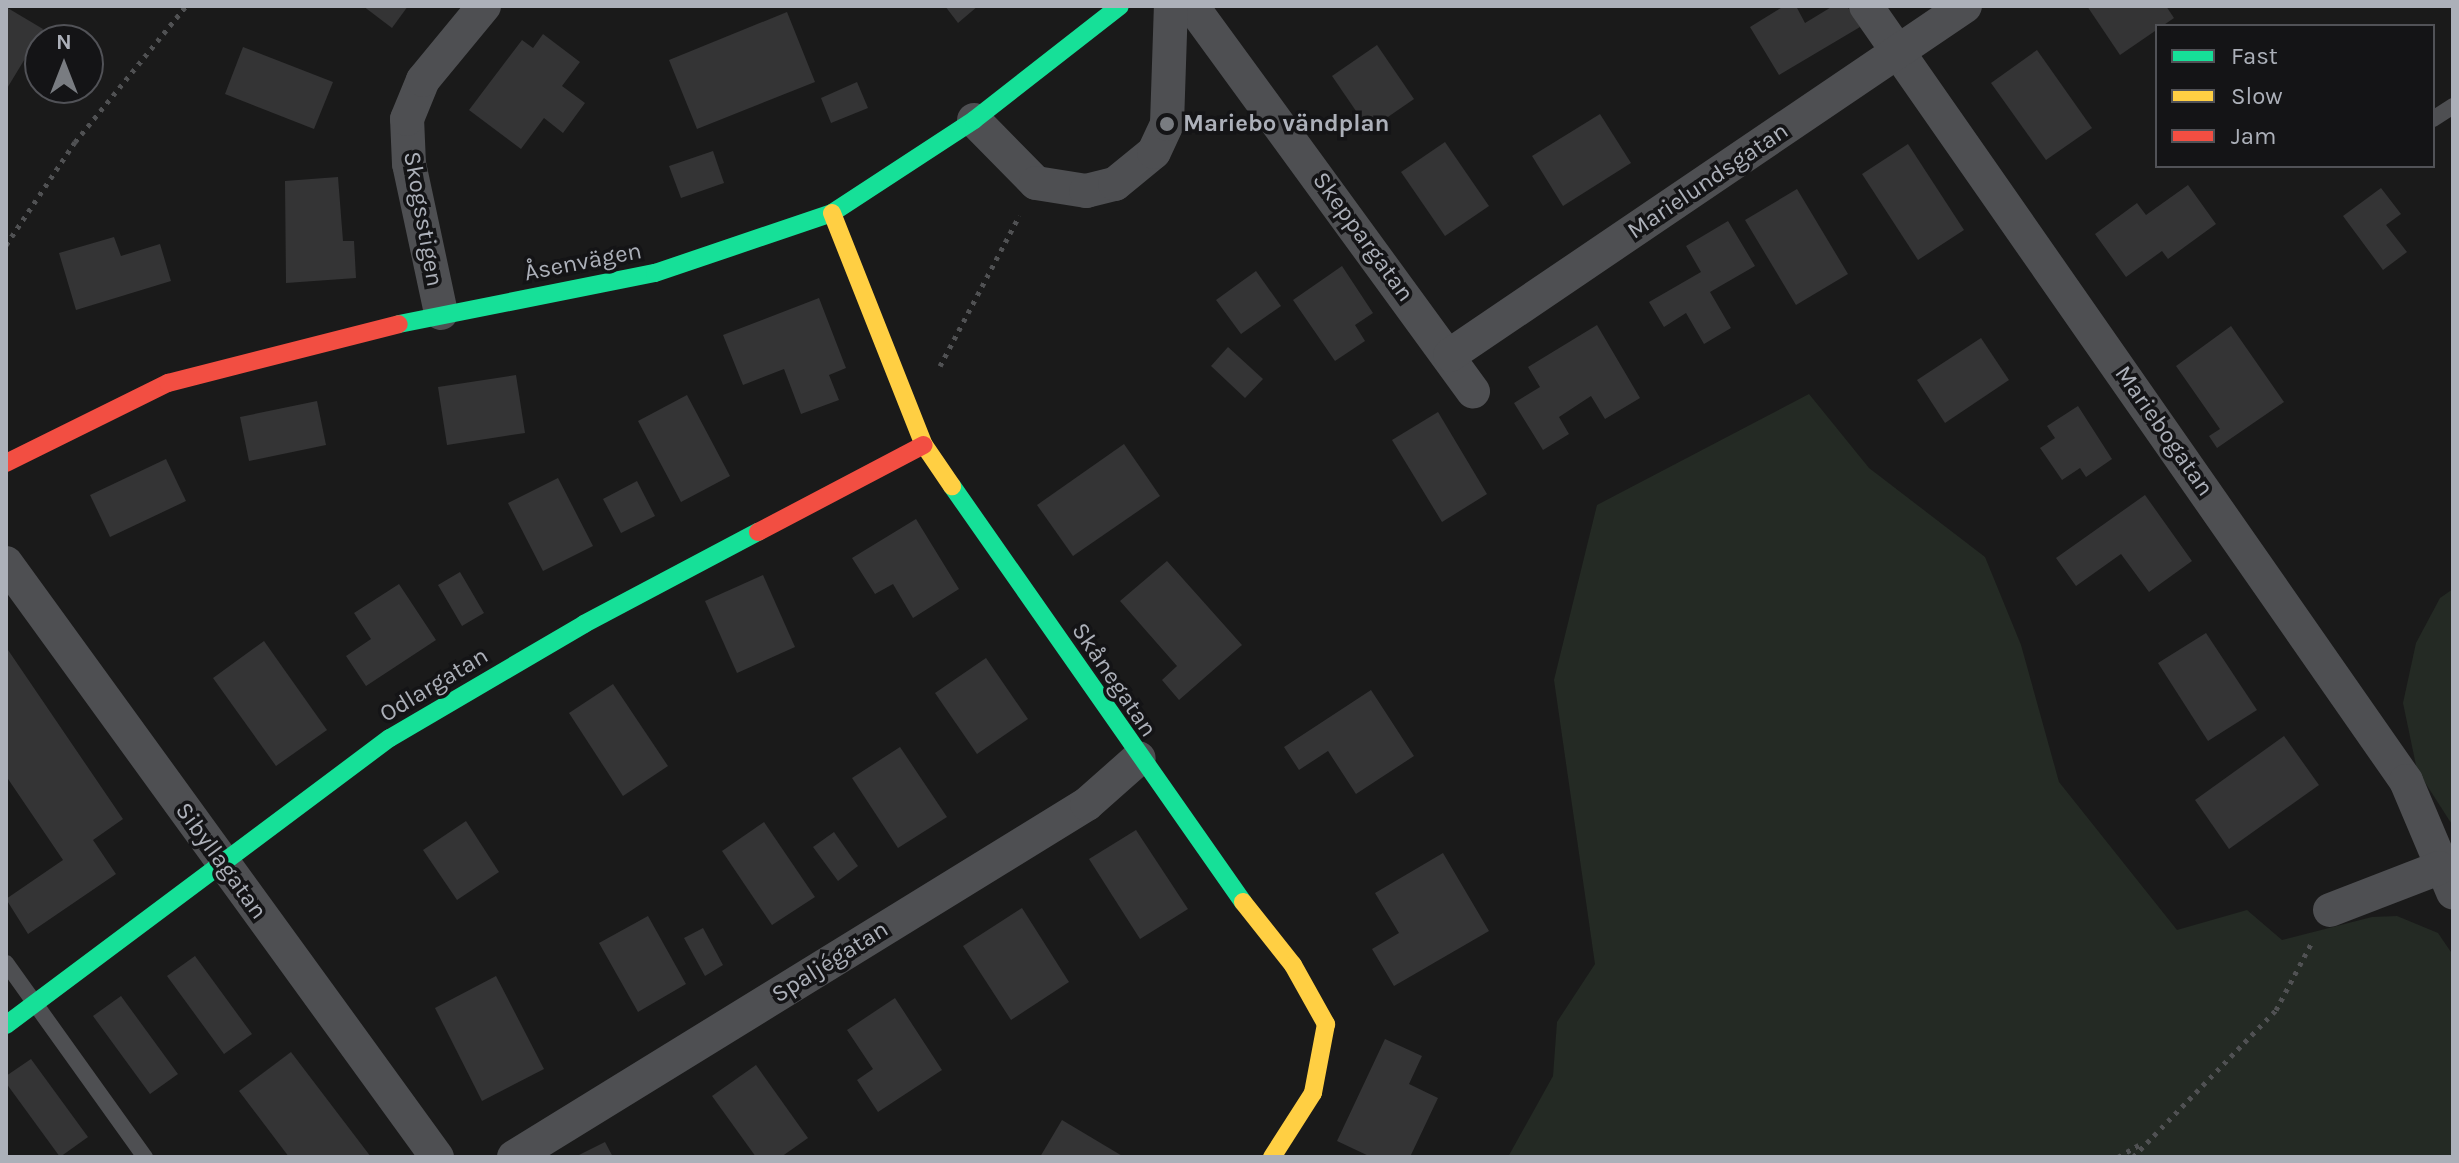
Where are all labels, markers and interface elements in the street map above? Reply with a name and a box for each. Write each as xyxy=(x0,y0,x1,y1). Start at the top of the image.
north arrow xyxy=(24,24,104,104)
legend xyxy=(2155,24,2435,168)
text: N xyxy=(56,29,72,55)
text: Fast xyxy=(2231,42,2278,70)
text: Slow xyxy=(2231,82,2283,110)
place label: Mariebo vändplan xyxy=(1183,110,1390,138)
marker: Mariebo vändplan xyxy=(1158,115,1176,133)
street label: Marielundsgatan xyxy=(1622,117,1794,245)
text: Jam xyxy=(2231,122,2276,150)
street label: Skogsstigen xyxy=(397,149,449,289)
street label: Skeppargatan xyxy=(1306,166,1420,308)
street label: Åsenvägen xyxy=(522,237,644,287)
street label: Mariebogatan xyxy=(2108,360,2220,502)
street label: Skånegatan xyxy=(1065,617,1163,743)
street label: Odlargatan xyxy=(375,641,493,729)
street label: Sibyllagatan xyxy=(169,797,273,925)
street label: Spaljégatan xyxy=(766,915,894,1009)

